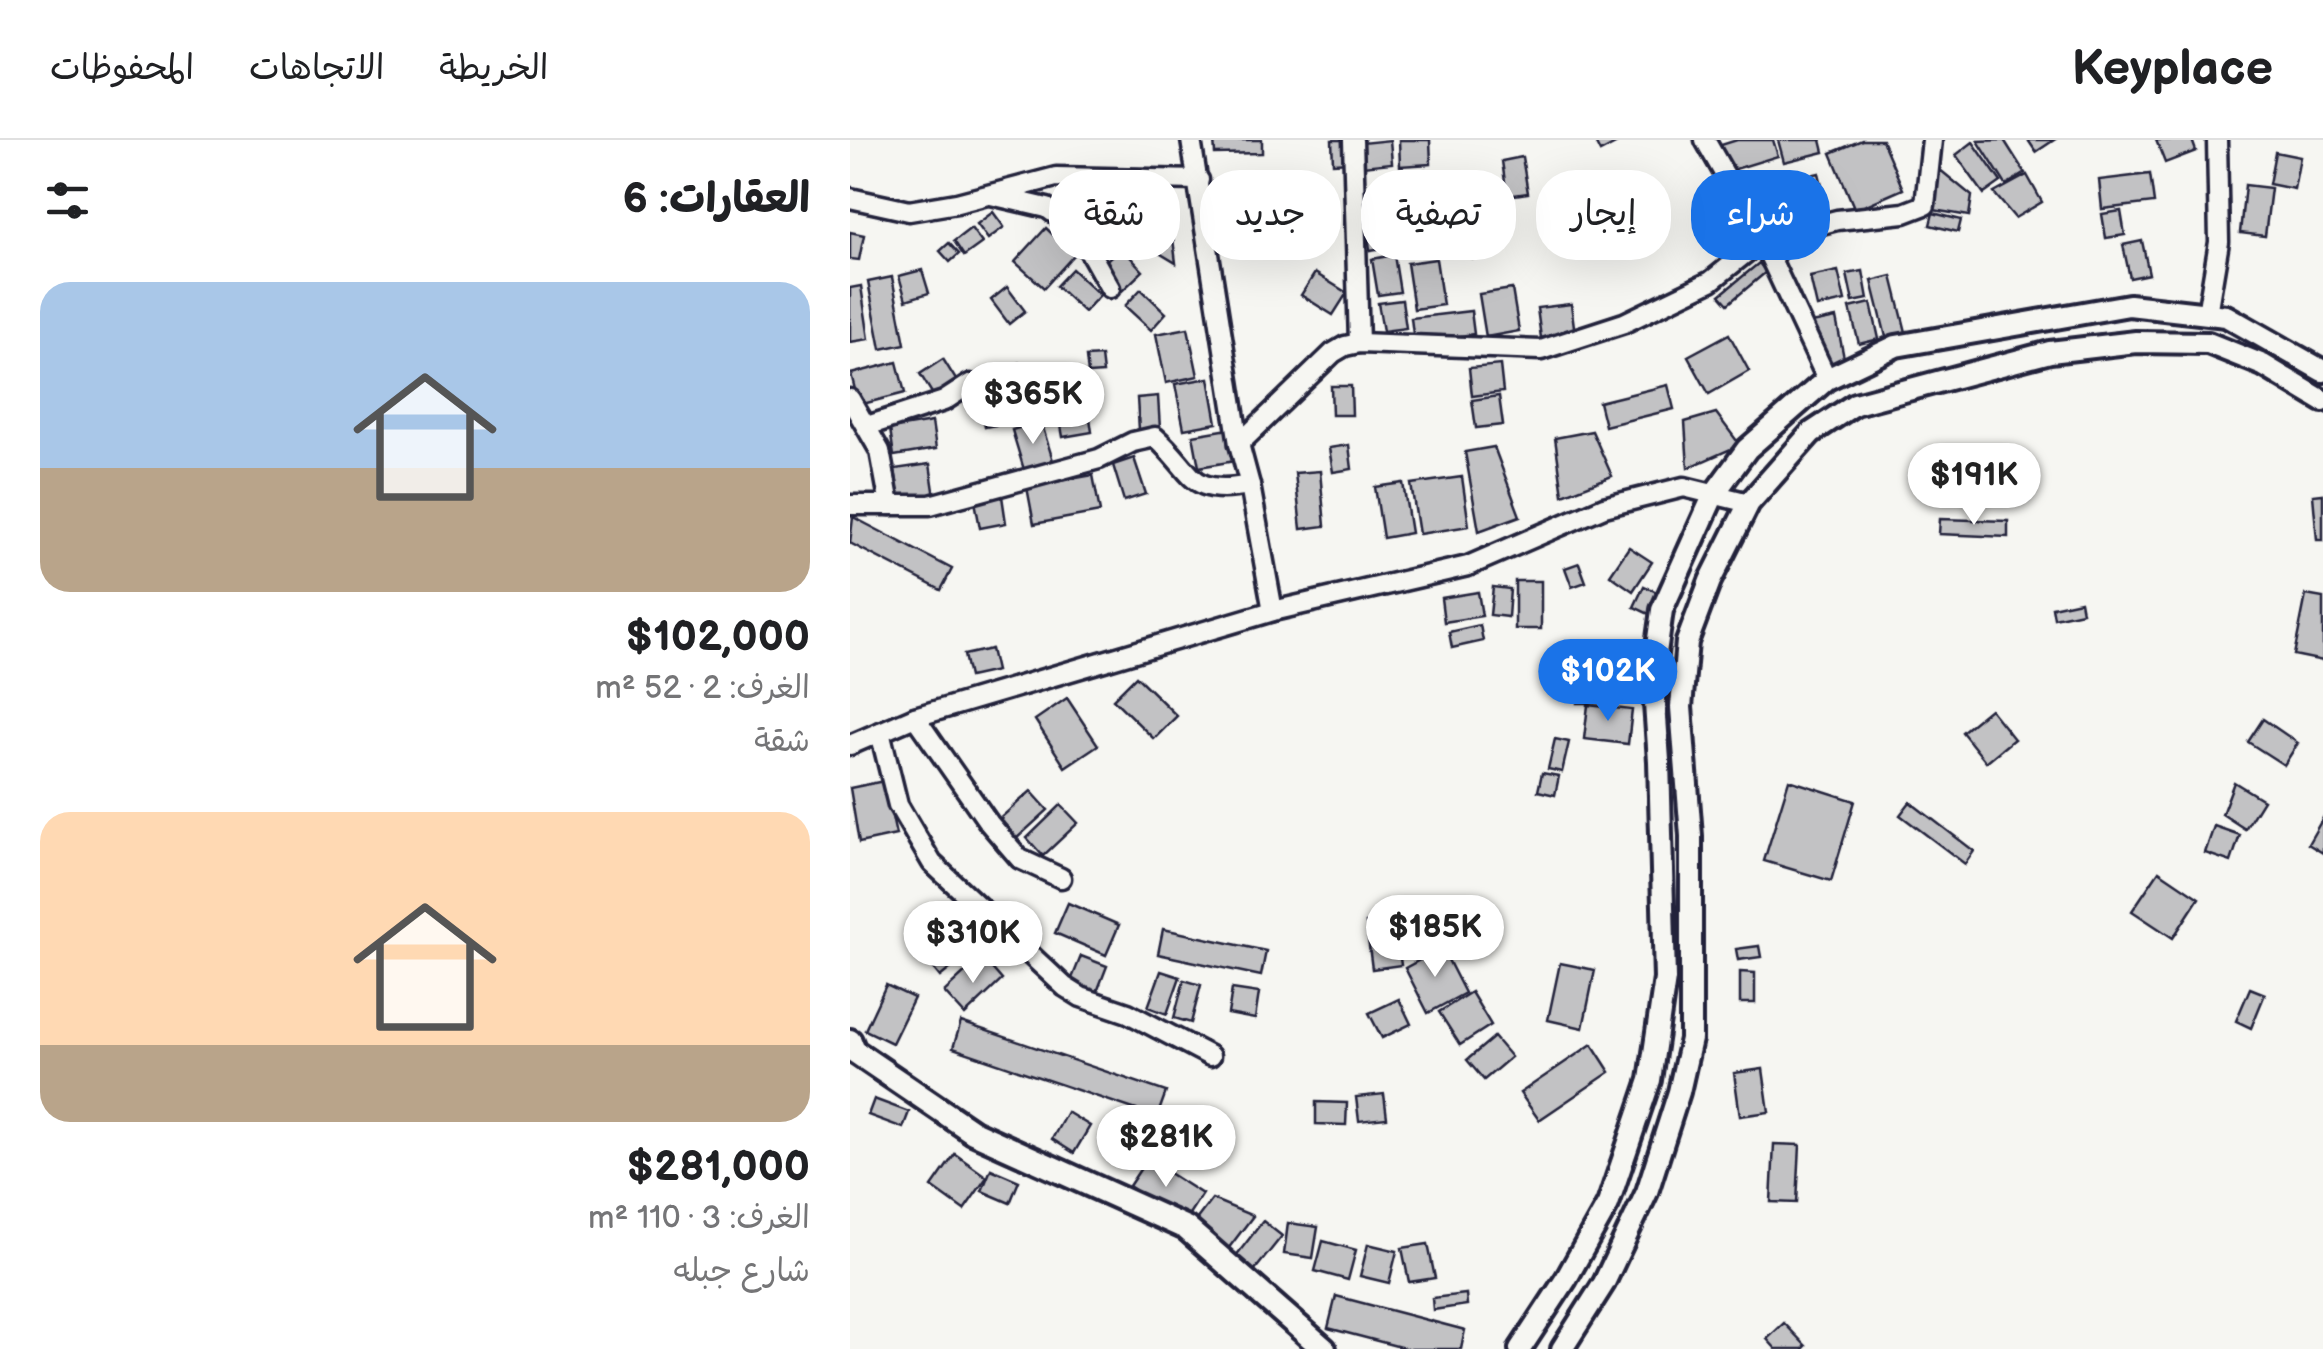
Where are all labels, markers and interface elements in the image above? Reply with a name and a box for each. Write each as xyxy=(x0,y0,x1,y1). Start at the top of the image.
text: Keyplace xyxy=(2072,41,2273,98)
text: المحفوظات xyxy=(50,47,194,90)
text: الاتجاهات xyxy=(249,47,384,90)
text: الخريطة xyxy=(439,47,548,90)
chip: شقة xyxy=(1049,170,1180,260)
chip: جديد xyxy=(1200,170,1341,260)
chip: تصفية xyxy=(1361,170,1516,260)
chip: إيجار xyxy=(1536,170,1671,260)
chip: شراء xyxy=(1691,170,1830,260)
icon: filters xyxy=(40,173,95,228)
text: العقارات: 6 xyxy=(622,174,810,225)
icon: home xyxy=(335,347,515,527)
pin: $365K xyxy=(963,362,1103,447)
text: $365K xyxy=(983,375,1083,414)
pin: $191K xyxy=(1904,443,2044,528)
text: $191K xyxy=(1930,456,2018,495)
text: $102,000 xyxy=(625,612,810,663)
pin: $102K xyxy=(1538,639,1678,724)
text: $102K xyxy=(1560,652,1656,691)
text: الغرف: 2 · 52 m² xyxy=(595,669,810,708)
text: شقة xyxy=(754,722,810,761)
icon: home xyxy=(335,877,515,1057)
pin: $185K xyxy=(1365,895,1505,980)
pin: $310K xyxy=(903,901,1043,986)
text: $185K xyxy=(1388,908,1482,947)
text: $310K xyxy=(926,914,1020,953)
pin: $281K xyxy=(1096,1105,1236,1190)
text: $281K xyxy=(1119,1118,1213,1157)
text: $281,000 xyxy=(626,1142,810,1193)
text: الغرف: 3 · 110 m² xyxy=(588,1199,810,1238)
text: شارع جبله xyxy=(673,1252,810,1291)

